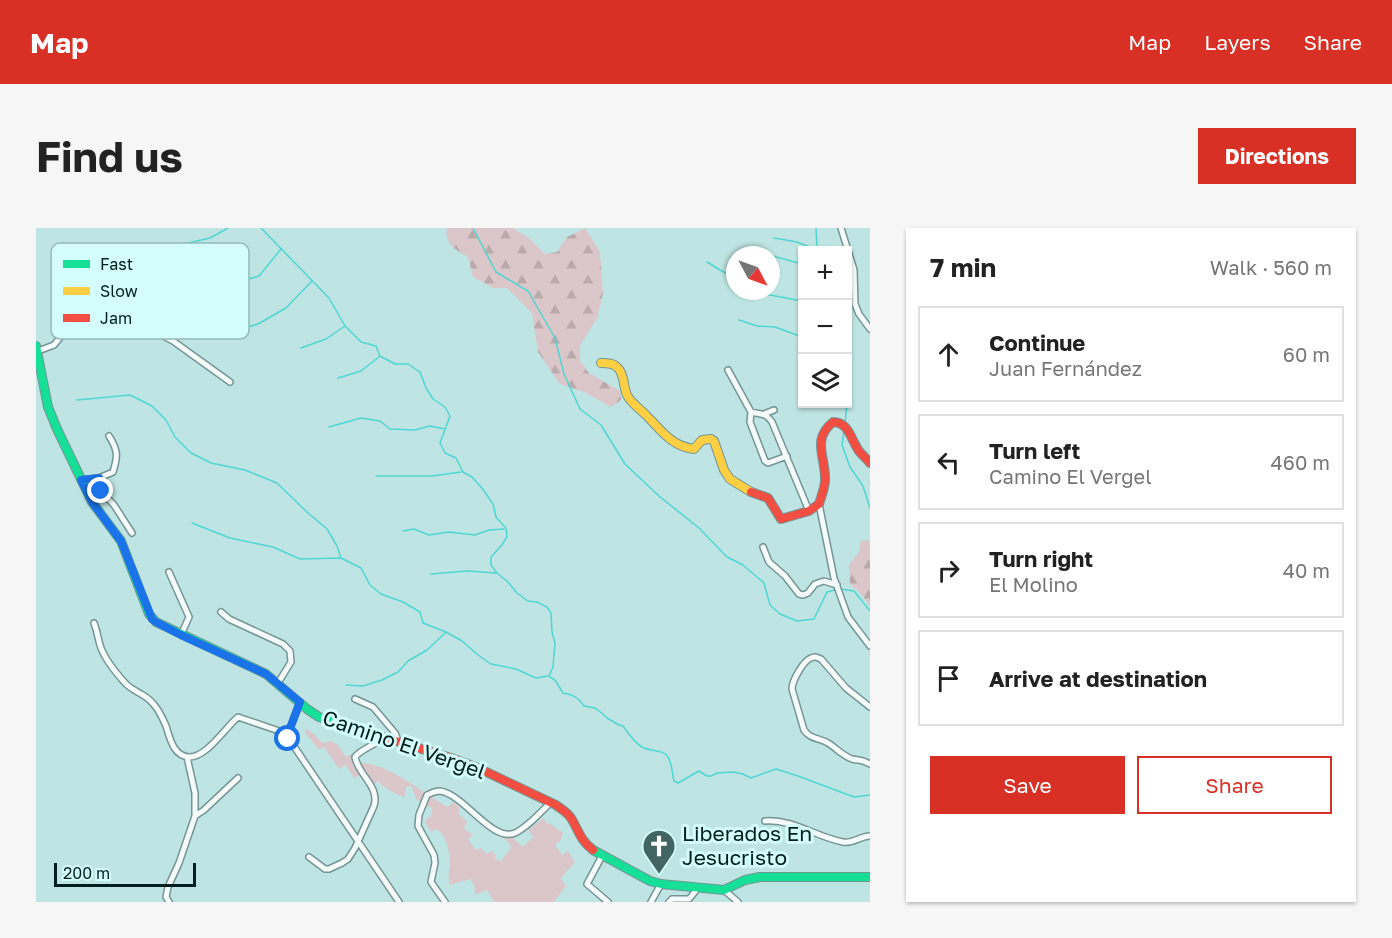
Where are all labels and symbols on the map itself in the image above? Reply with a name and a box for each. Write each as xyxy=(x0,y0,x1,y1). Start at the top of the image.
legend xyxy=(51,243,249,339)
north arrow xyxy=(726,246,780,300)
text: Fast xyxy=(100,254,133,274)
text: Slow xyxy=(100,281,138,301)
text: Jam xyxy=(100,308,132,328)
route end xyxy=(87,477,113,503)
street label: Camino El Vergel xyxy=(319,704,489,784)
route start xyxy=(274,725,300,751)
place label: Liberados En Jesucristo xyxy=(682,820,812,870)
church icon: Liberados En Jesucristo xyxy=(641,828,677,875)
scale bar xyxy=(54,860,196,888)

